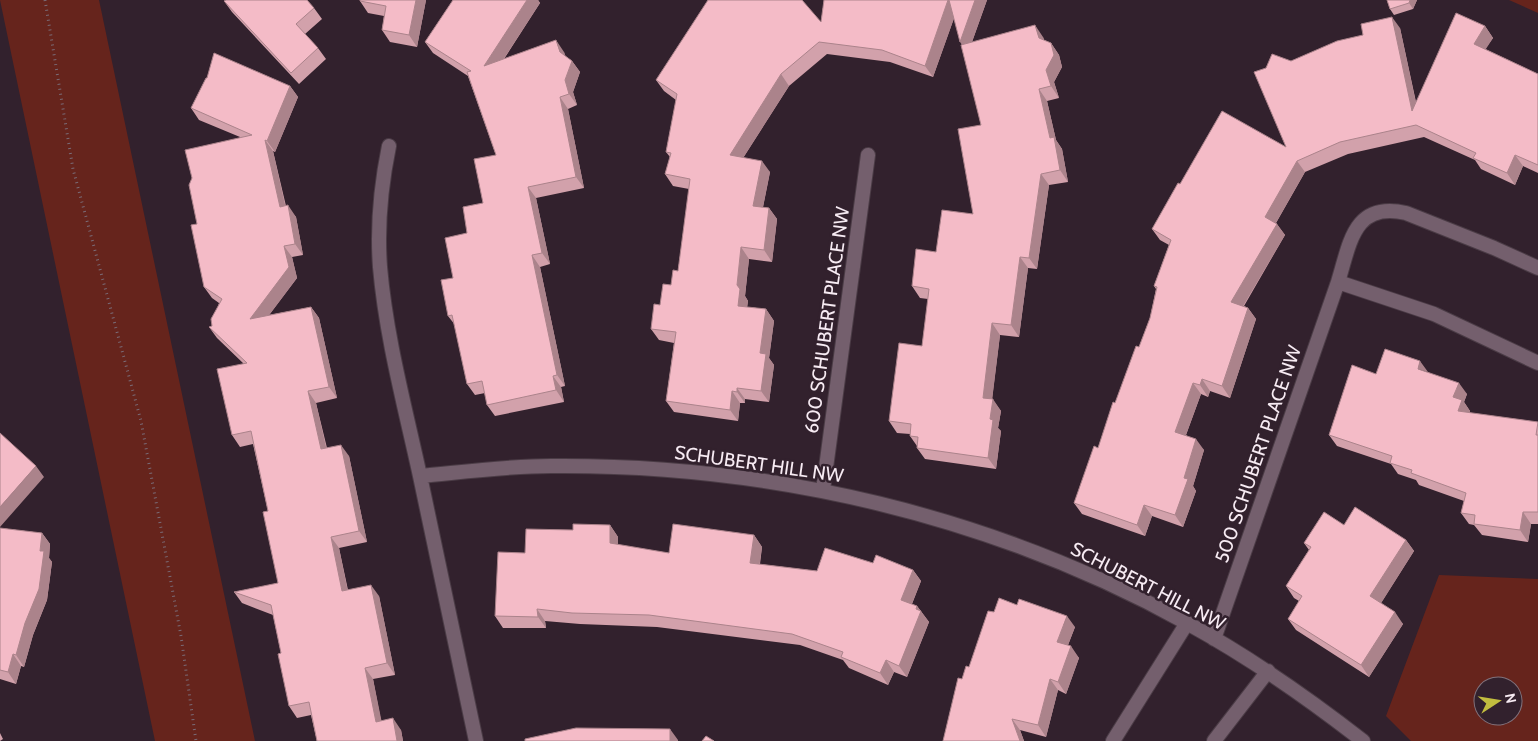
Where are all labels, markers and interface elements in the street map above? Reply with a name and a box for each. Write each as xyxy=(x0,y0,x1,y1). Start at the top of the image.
street label: 600 SCHUBERT PLACE NW xyxy=(800,205,854,435)
street label: 500 SCHUBERT PLACE NW xyxy=(1210,342,1306,566)
street label: SCHUBERT HILL NW xyxy=(673,441,845,487)
street label: SCHUBERT HILL NW xyxy=(1067,537,1229,635)
north arrow xyxy=(1473,676,1523,726)
text: N xyxy=(1501,692,1521,705)

